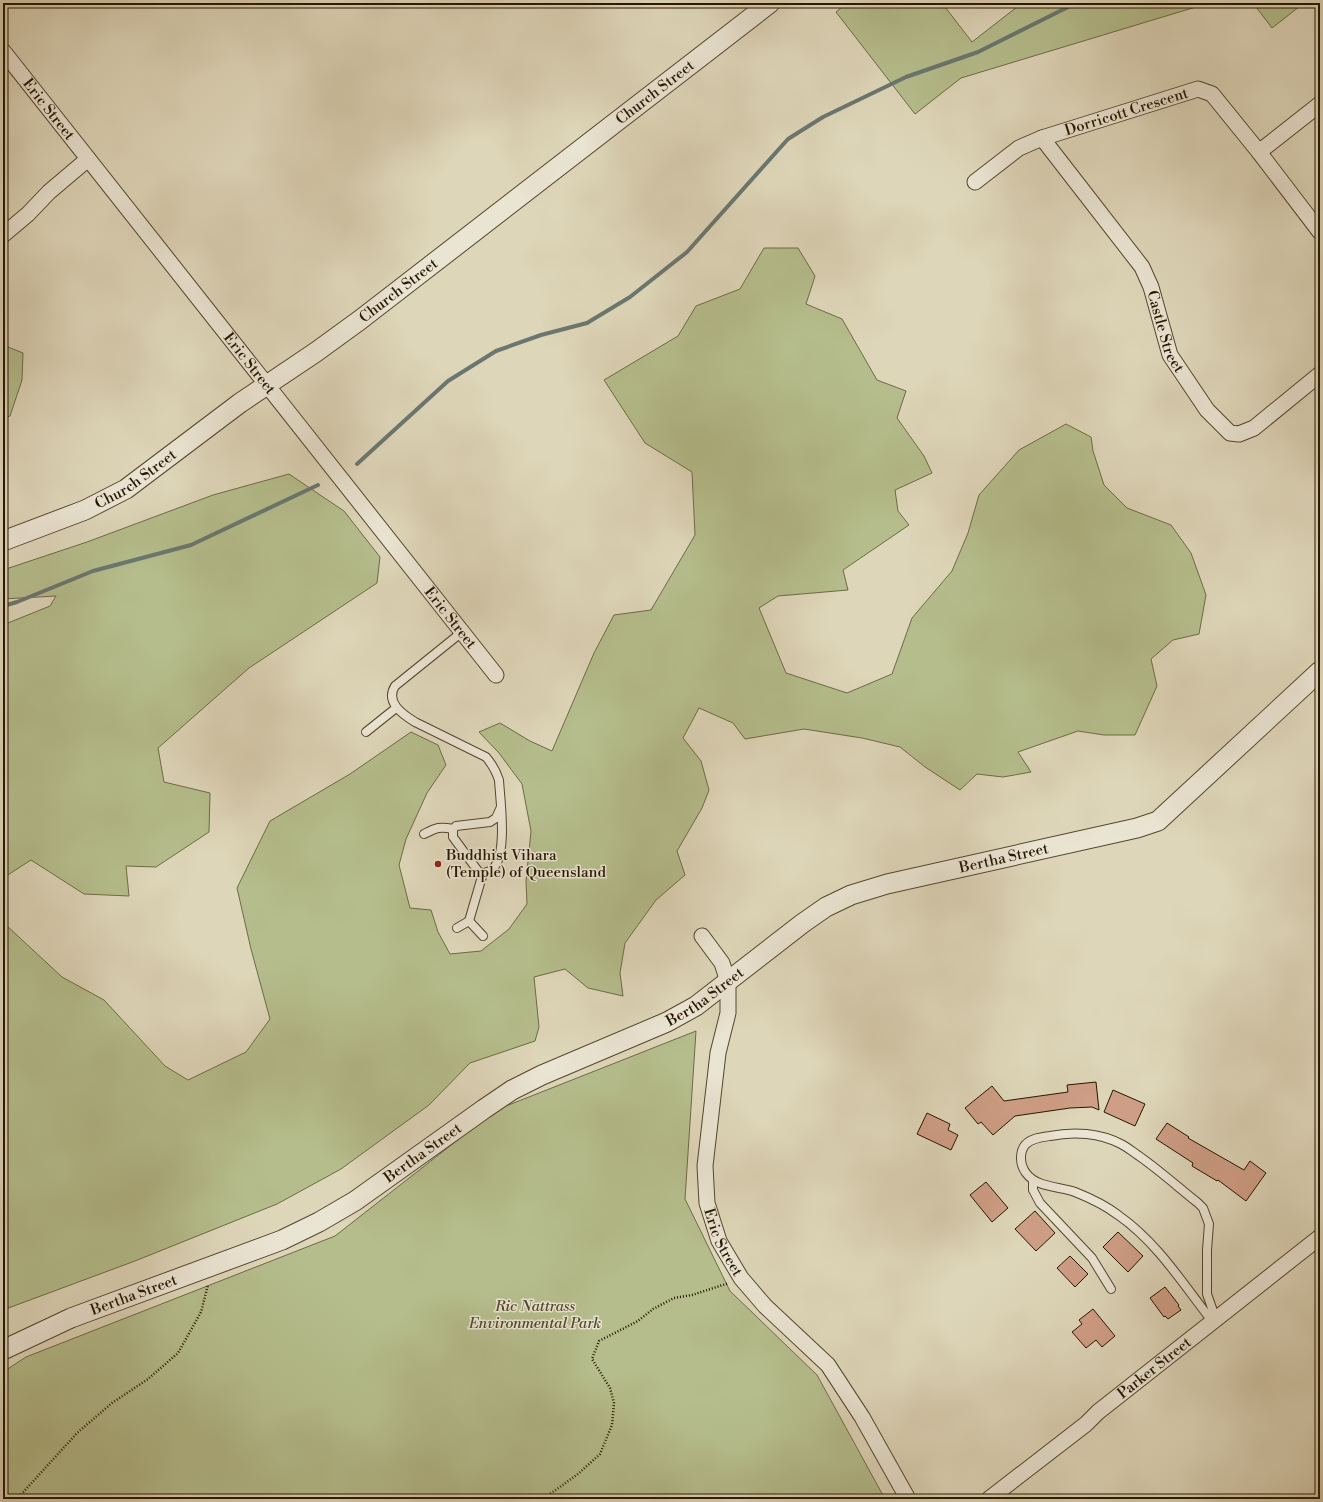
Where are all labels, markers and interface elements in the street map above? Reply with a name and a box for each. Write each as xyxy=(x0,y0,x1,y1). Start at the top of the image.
street label: Church Street xyxy=(612,55,698,129)
street label: Eric Street xyxy=(19,74,80,144)
street label: Dorricott Crescent xyxy=(1062,83,1191,140)
street label: Church Street xyxy=(355,253,442,327)
street label: Castle Street xyxy=(1143,288,1189,377)
street label: Eric Street xyxy=(219,329,280,399)
street label: Church Street xyxy=(91,445,181,513)
street label: Eric Street xyxy=(420,583,481,653)
street label: Bertha Street xyxy=(956,839,1051,877)
place label: Buddhist Vihara (Temple) of Queensland xyxy=(445,846,607,882)
marker: Buddhist Vihara (Temple) of Queensland xyxy=(433,859,443,869)
street label: Bertha Street xyxy=(662,963,748,1031)
street label: Bertha Street xyxy=(379,1118,466,1187)
street label: Eric Street xyxy=(700,1206,748,1280)
street label: Bertha Street xyxy=(87,1270,180,1320)
park label: Ric Nattrass Environmental Park xyxy=(468,1297,601,1333)
street label: Parker Street xyxy=(1113,1332,1195,1403)

